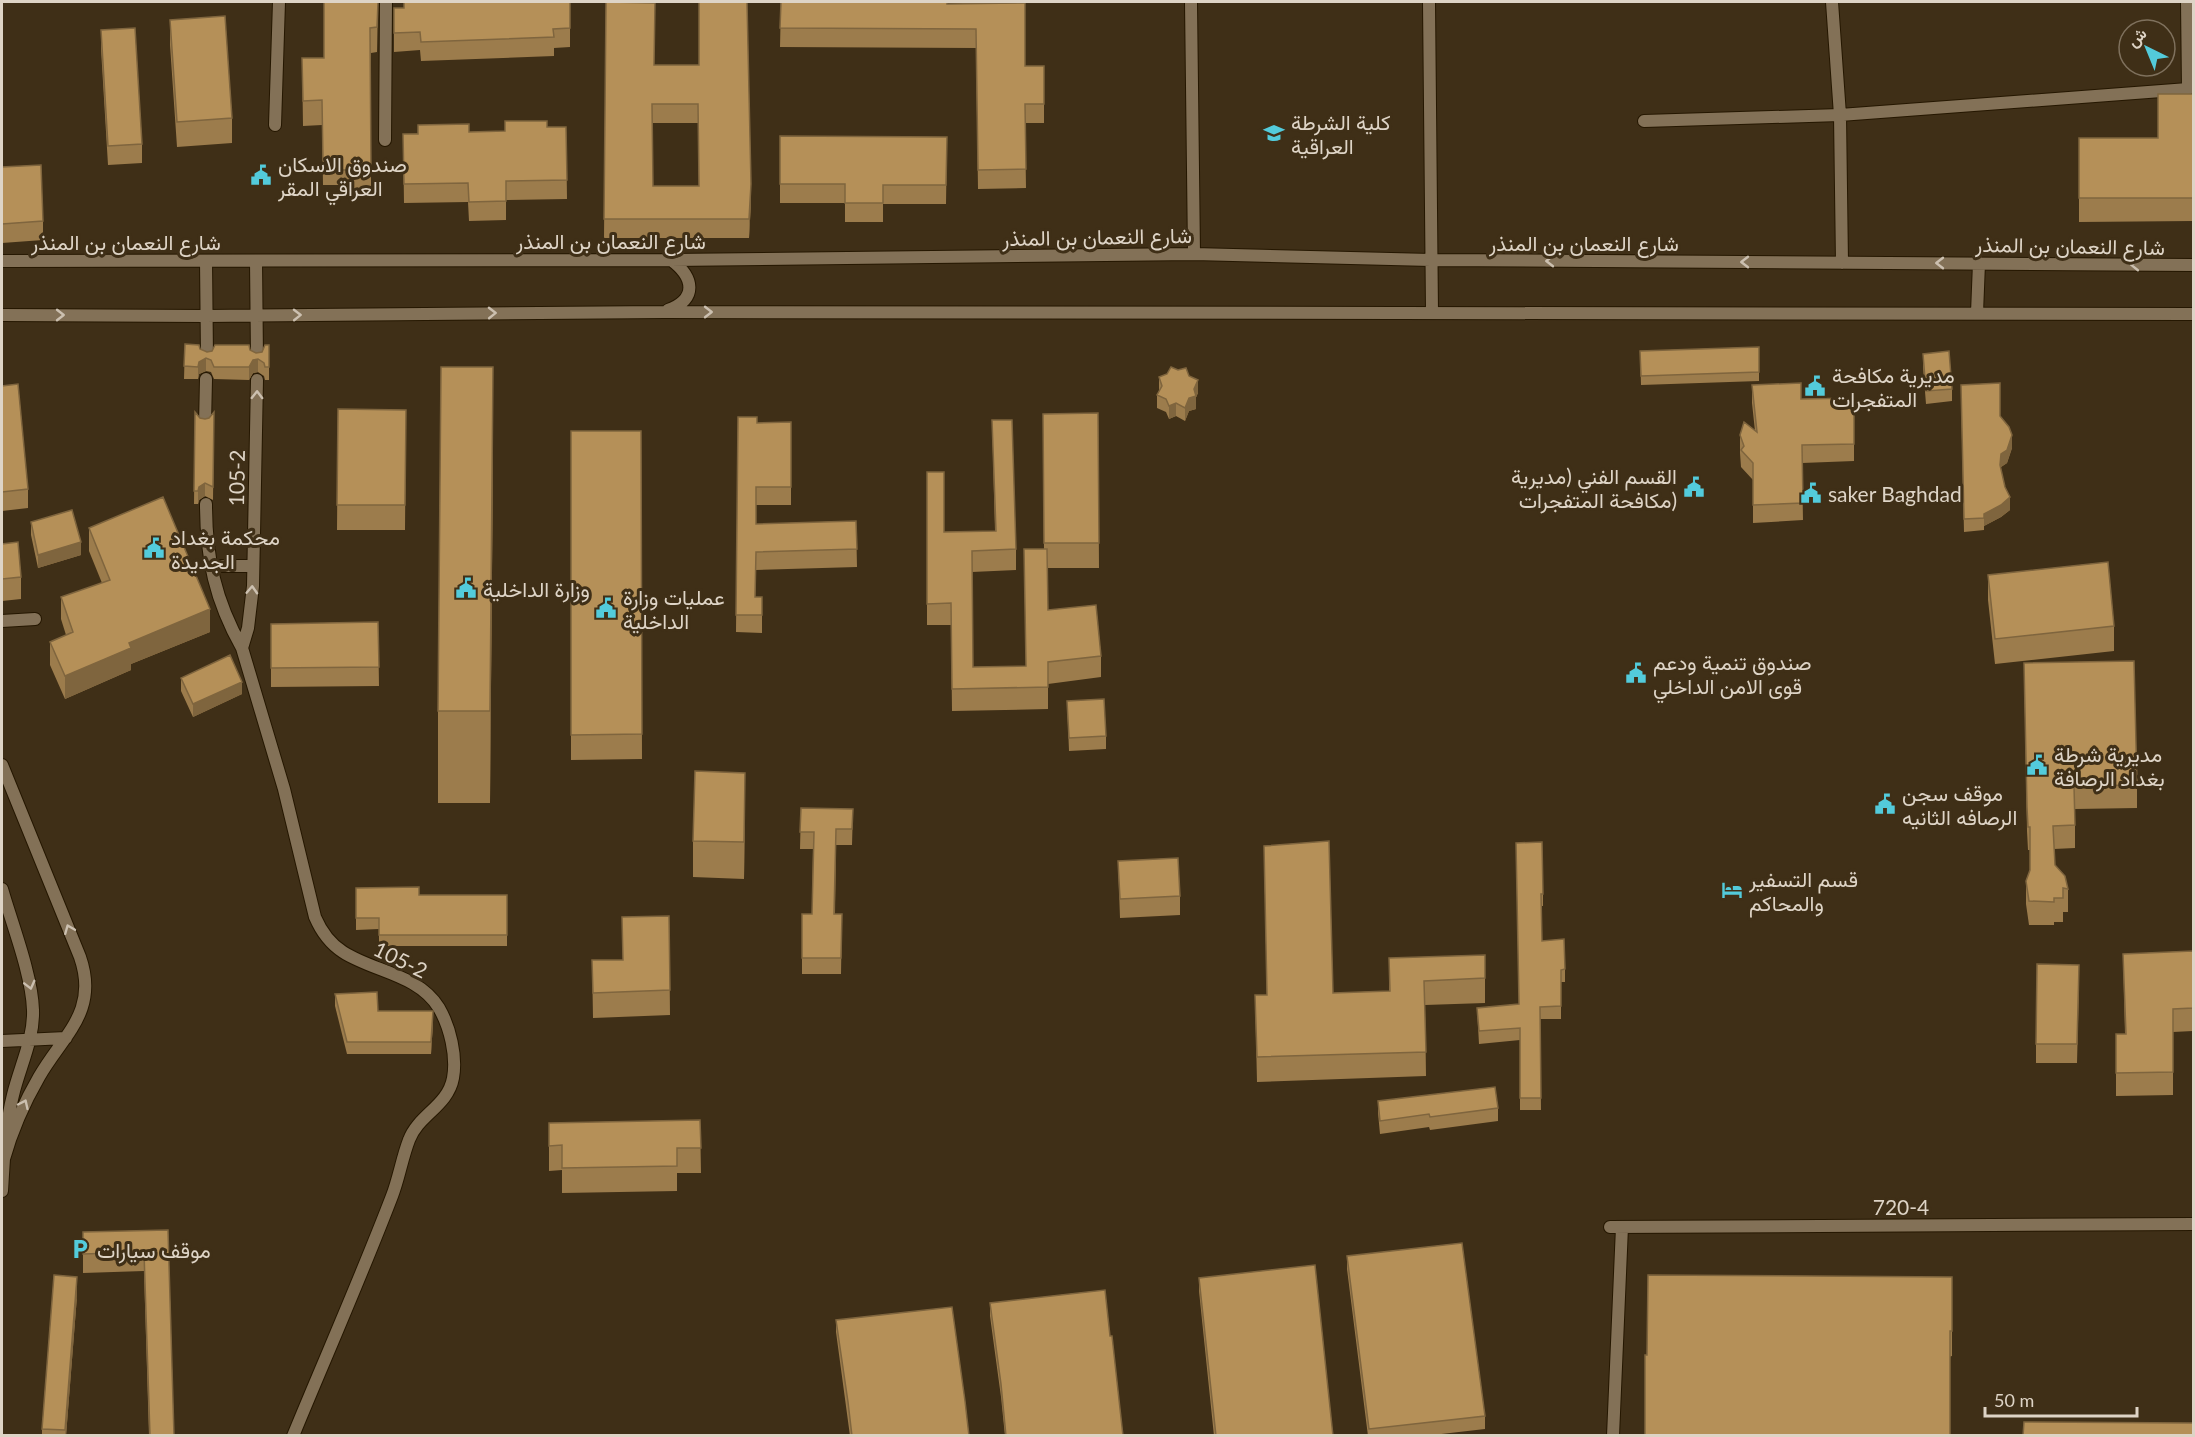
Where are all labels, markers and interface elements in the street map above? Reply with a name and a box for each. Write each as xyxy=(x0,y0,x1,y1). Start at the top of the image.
north arrow xyxy=(2117,18,2177,78)
text: ش xyxy=(2123,23,2151,51)
place label: كلية الشرطة العراقية xyxy=(1291,109,1391,160)
school or university icon: كلية الشرطة العراقية xyxy=(1262,121,1286,145)
place label: صندوق الاسكان العراقي المقر xyxy=(277,151,407,206)
public building icon: صندوق الاسكان العراقي المقر xyxy=(249,163,273,187)
street label: شارع النعمان بن المنذر xyxy=(1001,222,1192,253)
street label: شارع النعمان بن المنذر xyxy=(515,228,706,256)
street label: شارع النعمان بن المنذر xyxy=(30,229,221,257)
street label: شارع النعمان بن المنذر xyxy=(1488,230,1679,258)
street label: شارع النعمان بن المنذر xyxy=(1974,231,2165,262)
one-way arrow xyxy=(1546,255,1555,267)
one-way arrow xyxy=(1741,256,1750,268)
one-way arrow xyxy=(1936,257,1945,269)
one-way arrow xyxy=(2131,259,2140,271)
one-way arrow xyxy=(703,306,712,318)
one-way arrow xyxy=(487,307,496,319)
one-way arrow xyxy=(55,309,64,321)
one-way arrow xyxy=(292,309,301,321)
place label: مديرية مكافحة المتفجرات xyxy=(1832,362,1955,413)
public building icon: مديرية مكافحة المتفجرات xyxy=(1803,374,1827,398)
one-way arrow xyxy=(251,391,263,400)
street label: 105-2 xyxy=(223,450,249,506)
place label: القسم الفني (مديرية مكافحة المتفجرات) xyxy=(1511,463,1677,514)
public building icon: القسم الفني (مديرية مكافحة المتفجرات) xyxy=(1682,475,1706,499)
public building icon: saker Baghdad xyxy=(1799,481,1823,505)
place label: saker Baghdad xyxy=(1828,481,1962,506)
place label: محكمة بغداد الجديدة xyxy=(171,524,280,574)
public building icon: محكمة بغداد الجديدة xyxy=(142,536,166,560)
public building icon: وزارة الداخلية xyxy=(454,576,478,600)
place label: وزارة الداخلية xyxy=(483,576,590,603)
place label: عمليات وزارة الداخلية xyxy=(623,584,725,634)
one-way arrow xyxy=(246,586,259,595)
public building icon: عمليات وزارة الداخلية xyxy=(594,596,618,620)
place label: صندوق تنمية ودعم قوى الامن الداخلي xyxy=(1653,649,1812,704)
public building icon: صندوق تنمية ودعم قوى الامن الداخلي xyxy=(1624,661,1648,685)
place label: مديرية شرطة بغداد الرصافة xyxy=(2054,741,2165,792)
public building icon: مديرية شرطة بغداد الرصافة xyxy=(2025,753,2049,777)
place label: موقف سجن الرصافه الثانيه xyxy=(1902,780,2017,831)
public building icon: موقف سجن الرصافه الثانيه xyxy=(1873,792,1897,816)
place label: قسم التسفير والمحاكم xyxy=(1748,866,1858,918)
hotel icon: قسم التسفير والمحاكم xyxy=(1720,878,1744,902)
one-way arrow xyxy=(64,925,76,936)
street label: 105-2 xyxy=(370,935,432,983)
one-way arrow xyxy=(22,980,35,990)
one-way arrow xyxy=(17,1100,29,1111)
street label: 720-4 xyxy=(1873,1194,1929,1219)
parking icon: موقف سيارات xyxy=(68,1237,92,1261)
place label: موقف سيارات xyxy=(97,1237,211,1264)
scale bar xyxy=(1985,1380,2136,1418)
text: 50 m xyxy=(1994,1389,2034,1411)

